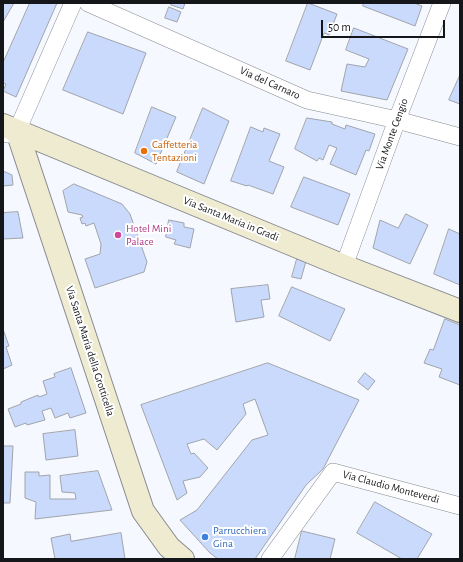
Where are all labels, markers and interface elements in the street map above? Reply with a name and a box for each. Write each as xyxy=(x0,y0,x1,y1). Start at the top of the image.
scale bar xyxy=(323,12,447,38)
text: 50 m xyxy=(328,21,351,33)
street label: Via del Carnaro xyxy=(238,64,302,102)
street label: Via Monte Cengio xyxy=(373,96,411,172)
place label: Caffetteria Tentazioni xyxy=(152,138,197,164)
marker: Caffetteria Tentazioni xyxy=(139,146,149,156)
street label: Via Santa Maria in Gradi xyxy=(181,194,281,244)
place label: Hotel Mini Palace xyxy=(126,222,171,248)
marker: Hotel Mini Palace xyxy=(113,230,123,240)
street label: Via Santa Maria della Grotticella xyxy=(63,284,117,418)
street label: Via Claudio Monteverdi xyxy=(341,468,441,506)
place label: Parrucchiera Gina xyxy=(213,524,267,550)
marker: Parrucchiera Gina xyxy=(200,532,210,542)

